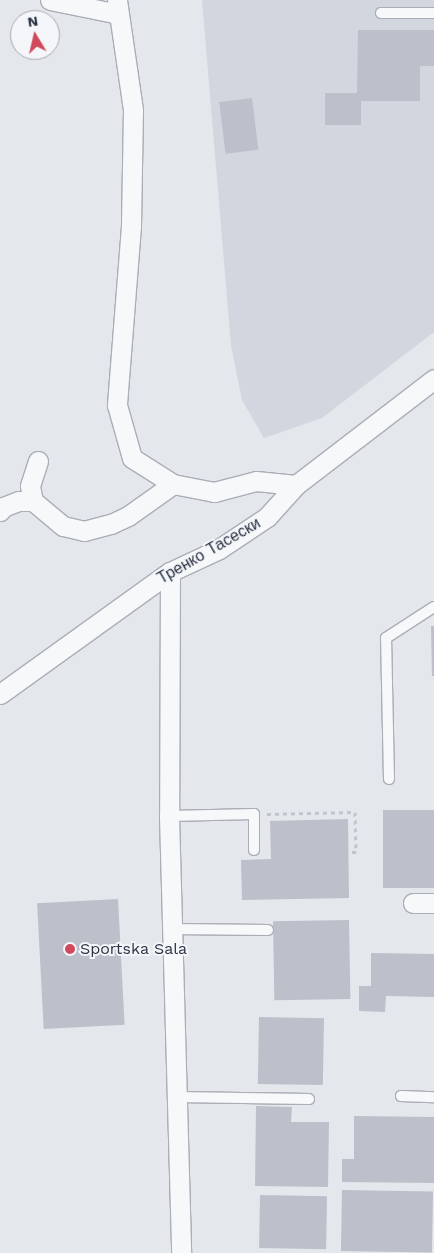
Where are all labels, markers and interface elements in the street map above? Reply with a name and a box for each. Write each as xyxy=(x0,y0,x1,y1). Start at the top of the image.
north arrow xyxy=(10,10,60,60)
text: N xyxy=(26,12,39,30)
street label: Тренко Тасески xyxy=(154,514,264,588)
place label: Sportska Sala xyxy=(80,939,188,959)
marker: Sportska Sala xyxy=(64,943,76,955)

